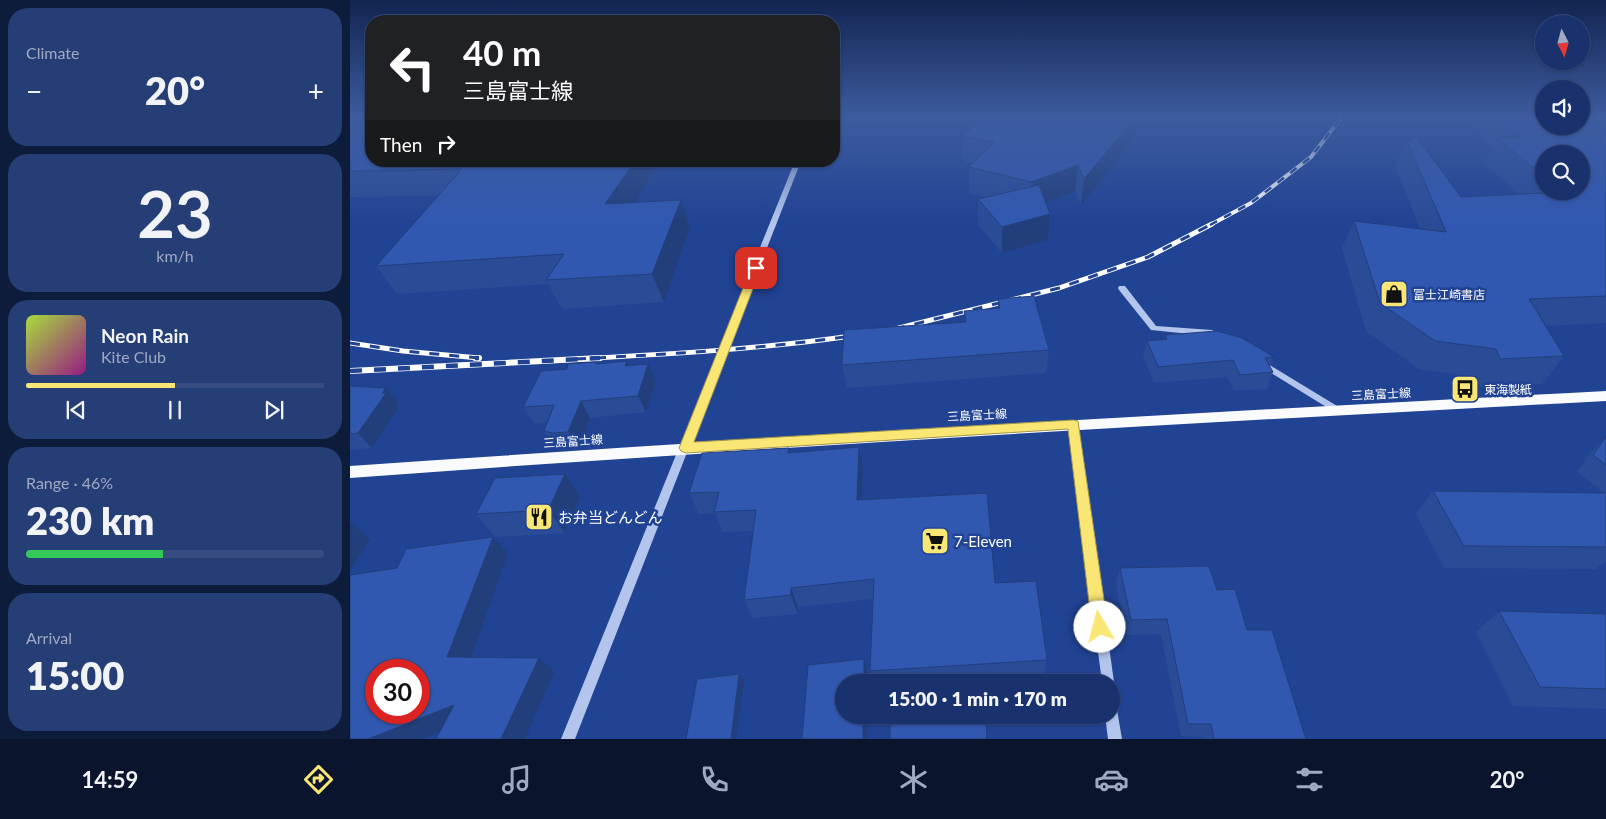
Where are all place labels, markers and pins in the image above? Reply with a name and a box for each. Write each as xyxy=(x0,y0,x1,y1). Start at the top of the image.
pin xyxy=(735,247,777,289)
shop icon: 富士江崎書店 xyxy=(1379,279,1409,309)
place label: 富士江崎書店 xyxy=(1413,287,1485,302)
bus stop icon: 東海製紙 xyxy=(1450,374,1480,404)
place label: 東海製紙 xyxy=(1484,382,1532,397)
restaurant icon: お弁当どんどん xyxy=(524,502,554,532)
place label: お弁当どんどん xyxy=(558,508,663,526)
supermarket icon: 7-Eleven xyxy=(920,526,950,556)
place label: 7-Eleven xyxy=(954,532,1012,550)

